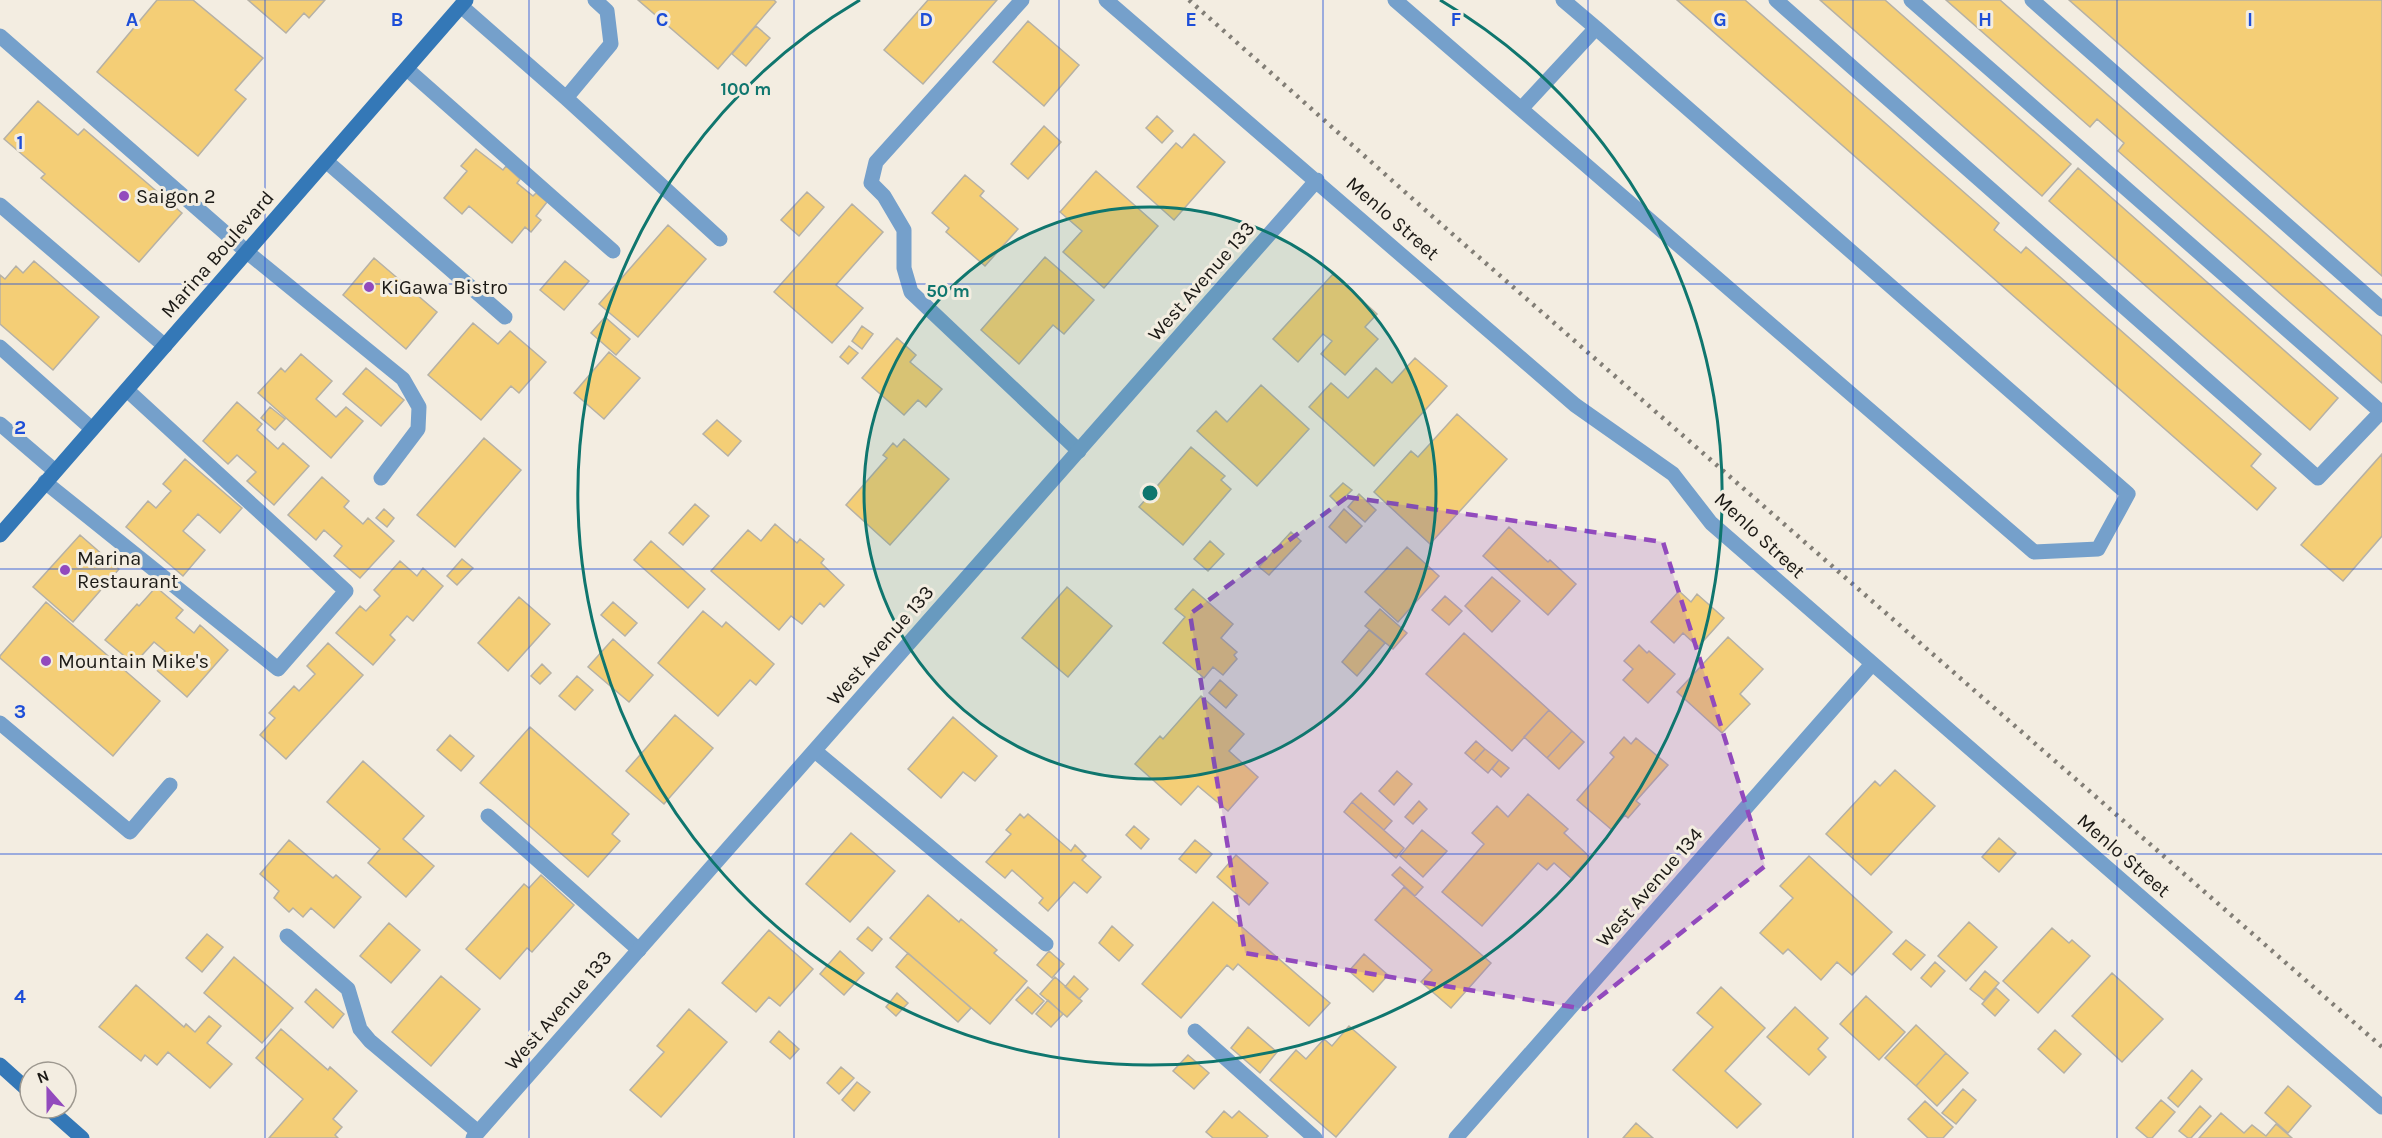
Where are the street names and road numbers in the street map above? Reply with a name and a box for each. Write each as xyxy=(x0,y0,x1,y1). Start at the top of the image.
street label: Menlo Street xyxy=(1342,172,1444,265)
street label: Marina Boulevard xyxy=(156,186,279,322)
street label: West Avenue 133 xyxy=(1143,217,1260,346)
street label: Menlo Street xyxy=(1710,488,1810,583)
street label: West Avenue 133 xyxy=(822,581,939,710)
street label: Menlo Street xyxy=(2073,809,2175,902)
street label: West Avenue 134 xyxy=(1591,823,1707,952)
street label: West Avenue 133 xyxy=(500,946,617,1075)

